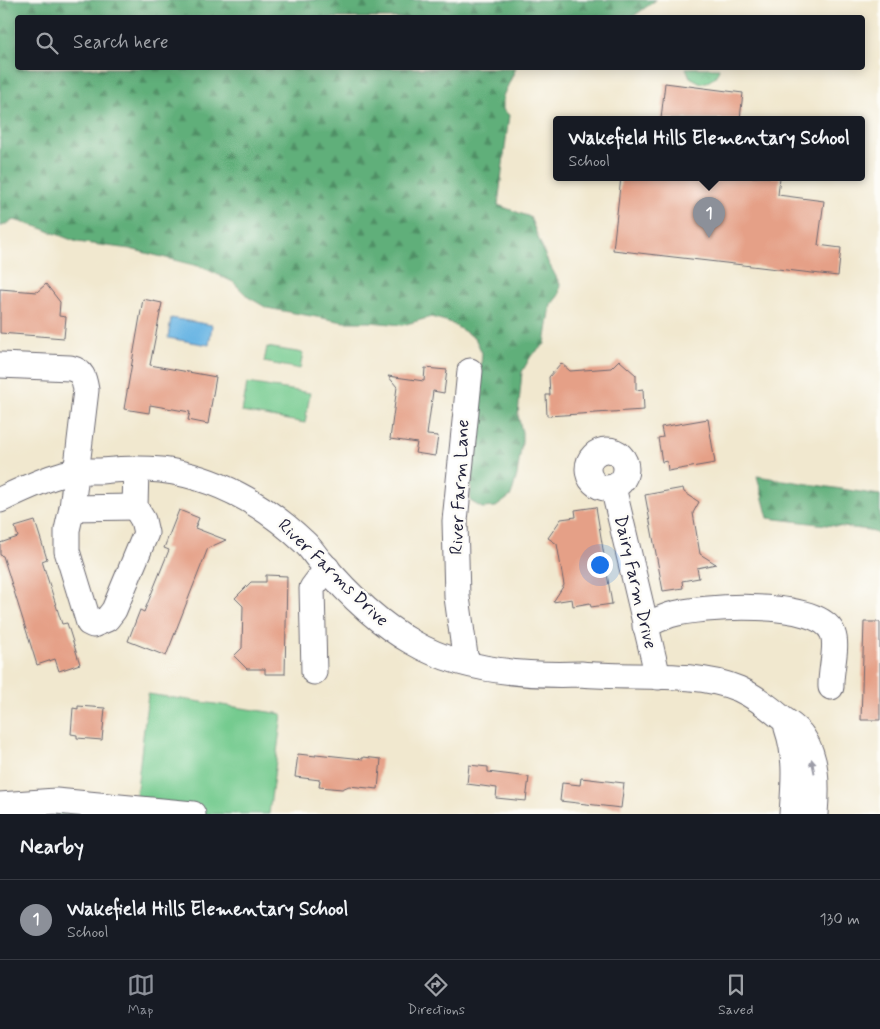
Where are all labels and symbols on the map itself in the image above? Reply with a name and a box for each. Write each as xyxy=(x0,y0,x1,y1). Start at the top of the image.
pin: 1 xyxy=(693,197,725,238)
street label: River Farm Lane xyxy=(444,419,476,555)
street label: Dairy Farm Drive xyxy=(608,513,662,651)
street label: River Farms Drive xyxy=(272,514,394,632)
your location xyxy=(587,552,613,578)
one-way arrow xyxy=(809,758,817,773)

